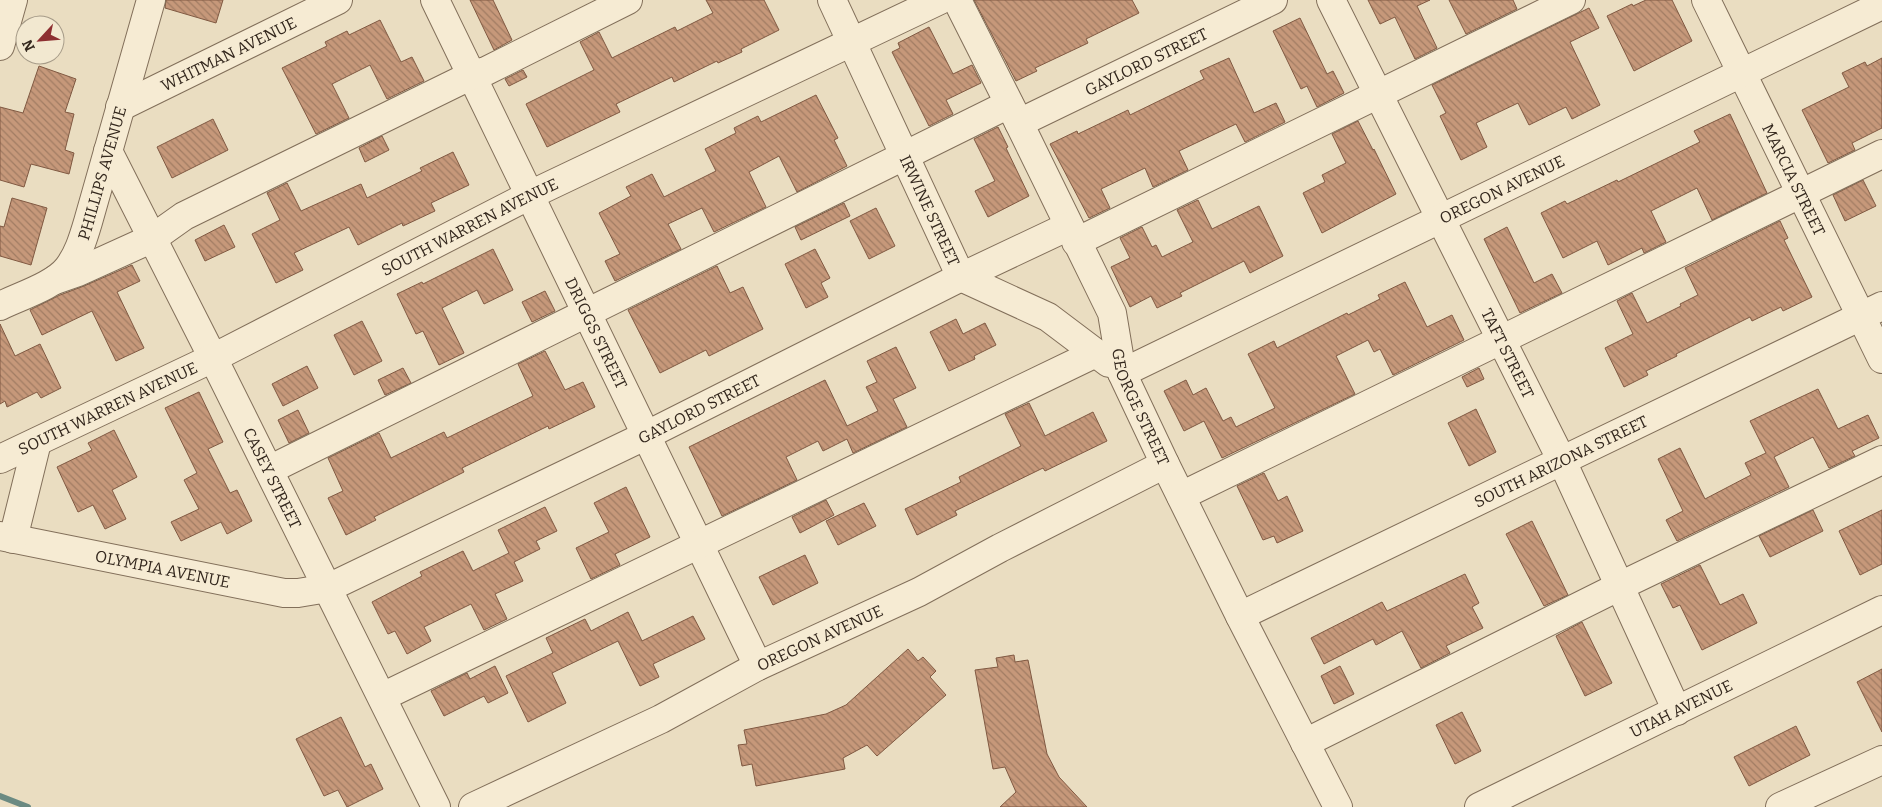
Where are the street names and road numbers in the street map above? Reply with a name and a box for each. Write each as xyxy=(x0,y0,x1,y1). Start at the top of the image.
street label: WHITMAN AVENUE xyxy=(158,12,299,95)
street label: GAYLORD STREET xyxy=(1081,24,1210,99)
street label: PHILLIPS AVENUE xyxy=(74,104,130,242)
street label: MARCIA STREET xyxy=(1759,121,1829,239)
street label: OREGON AVENUE xyxy=(1436,151,1567,227)
street label: IRWINE STREET xyxy=(896,152,964,269)
street label: SOUTH WARREN AVENUE xyxy=(378,174,561,279)
street label: DRIGGS STREET xyxy=(561,274,631,392)
street label: TAFT STREET xyxy=(1478,305,1538,401)
street label: GEORGE STREET xyxy=(1109,347,1174,468)
street label: SOUTH WARREN AVENUE xyxy=(15,357,200,459)
street label: GAYLORD STREET xyxy=(635,370,763,447)
street label: SOUTH ARIZONA STREET xyxy=(1471,411,1650,511)
street label: CASEY STREET xyxy=(240,424,306,532)
street label: OLYMPIA AVENUE xyxy=(94,546,232,591)
street label: OREGON AVENUE xyxy=(754,601,886,675)
street label: UTAH AVENUE xyxy=(1627,675,1735,741)

